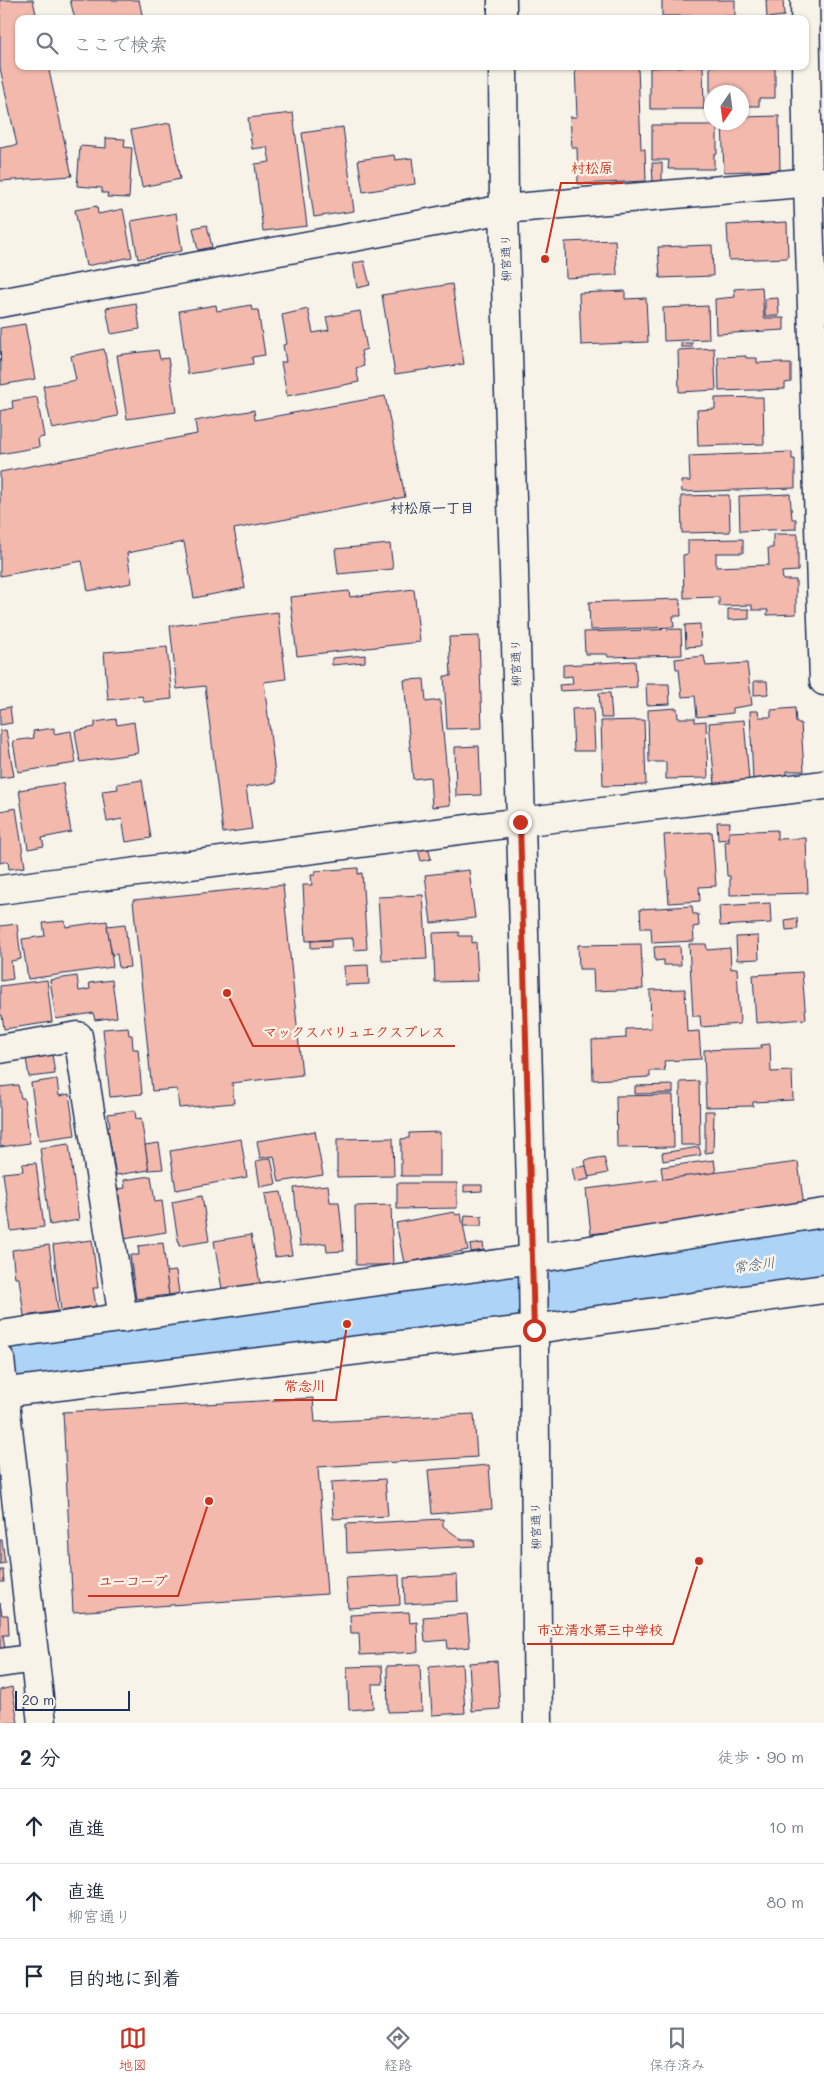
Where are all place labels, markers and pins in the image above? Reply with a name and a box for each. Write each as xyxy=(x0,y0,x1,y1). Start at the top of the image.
callout: 村松原 xyxy=(561,154,623,183)
callout: マックスバリュエクスプレス xyxy=(253,1017,455,1046)
callout: 常念川 xyxy=(274,1371,336,1400)
callout: ユーコープ xyxy=(88,1567,178,1596)
callout: 市立清水第三中学校 xyxy=(527,1615,673,1644)

